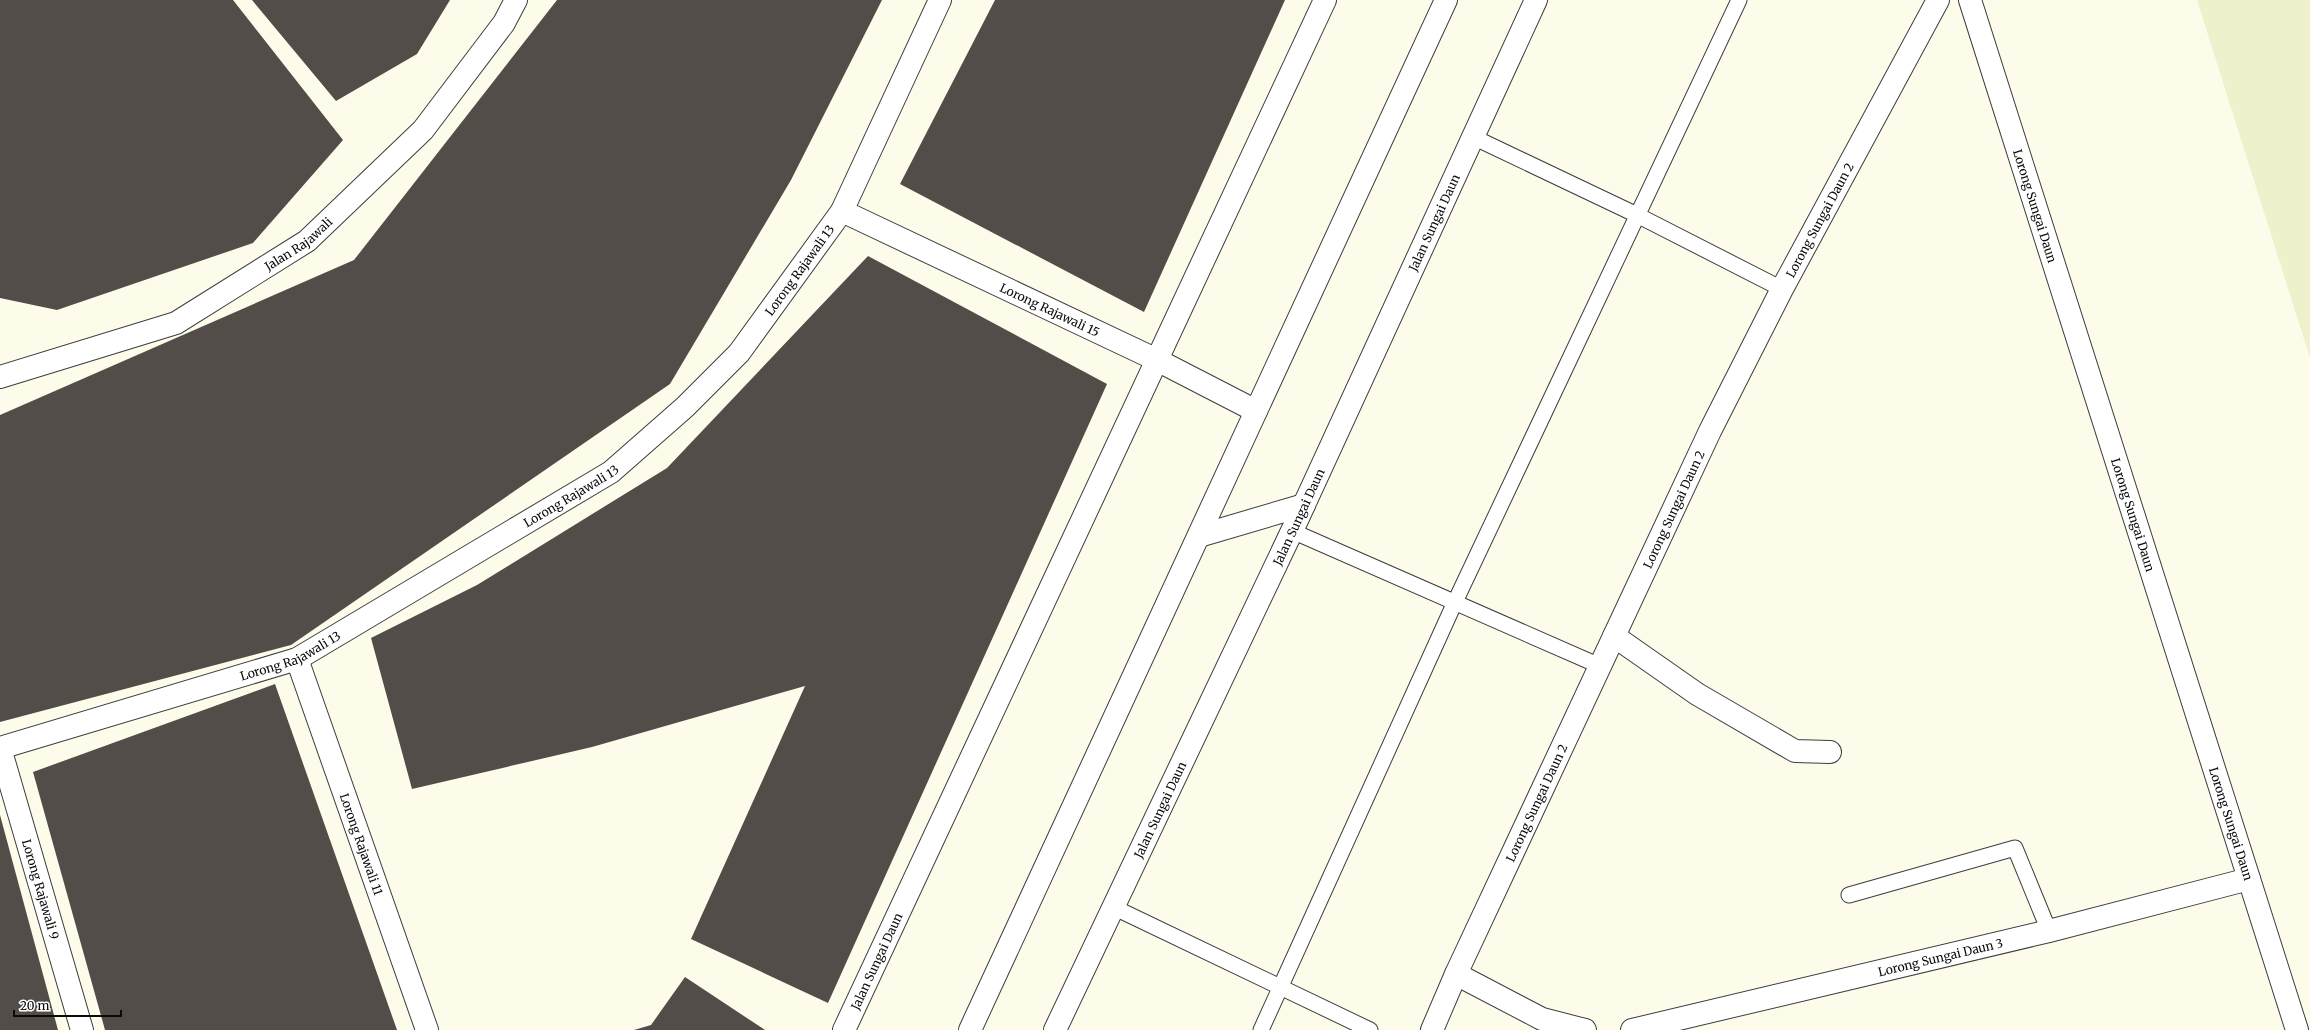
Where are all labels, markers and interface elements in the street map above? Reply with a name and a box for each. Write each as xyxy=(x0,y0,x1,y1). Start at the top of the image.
street label: Lorong Sungai Daun xyxy=(2010,147,2060,264)
street label: Lorong Sungai Daun 2 xyxy=(1782,160,1856,280)
street label: Jalan Sungai Daun xyxy=(1405,171,1463,274)
street label: Jalan Rajawali xyxy=(261,214,335,274)
street label: Lorong Rajawali 13 xyxy=(761,222,837,318)
street label: Lorong Rajawali 15 xyxy=(998,279,1102,339)
street label: Lorong Sungai Daun 2 xyxy=(1639,448,1707,570)
street label: Lorong Sungai Daun xyxy=(2108,456,2158,573)
street label: Lorong Rajawali 13 xyxy=(521,461,622,530)
street label: Jalan Sungai Daun xyxy=(1269,466,1327,569)
street label: Lorong Rajawali 13 xyxy=(238,627,343,683)
street label: Lorong Sungai Daun 2 xyxy=(1502,742,1570,864)
street label: Jalan Sungai Daun xyxy=(1130,759,1189,861)
street label: Lorong Sungai Daun xyxy=(2206,765,2256,882)
street label: Lorong Rajawali 11 xyxy=(337,791,387,897)
street label: Lorong Rajawali 9 xyxy=(19,837,63,941)
street label: Jalan Sungai Daun xyxy=(847,910,905,1013)
street label: Lorong Sungai Daun 3 xyxy=(1876,935,2005,979)
scale bar xyxy=(14,992,121,1018)
text: 20 m xyxy=(20,998,49,1013)

